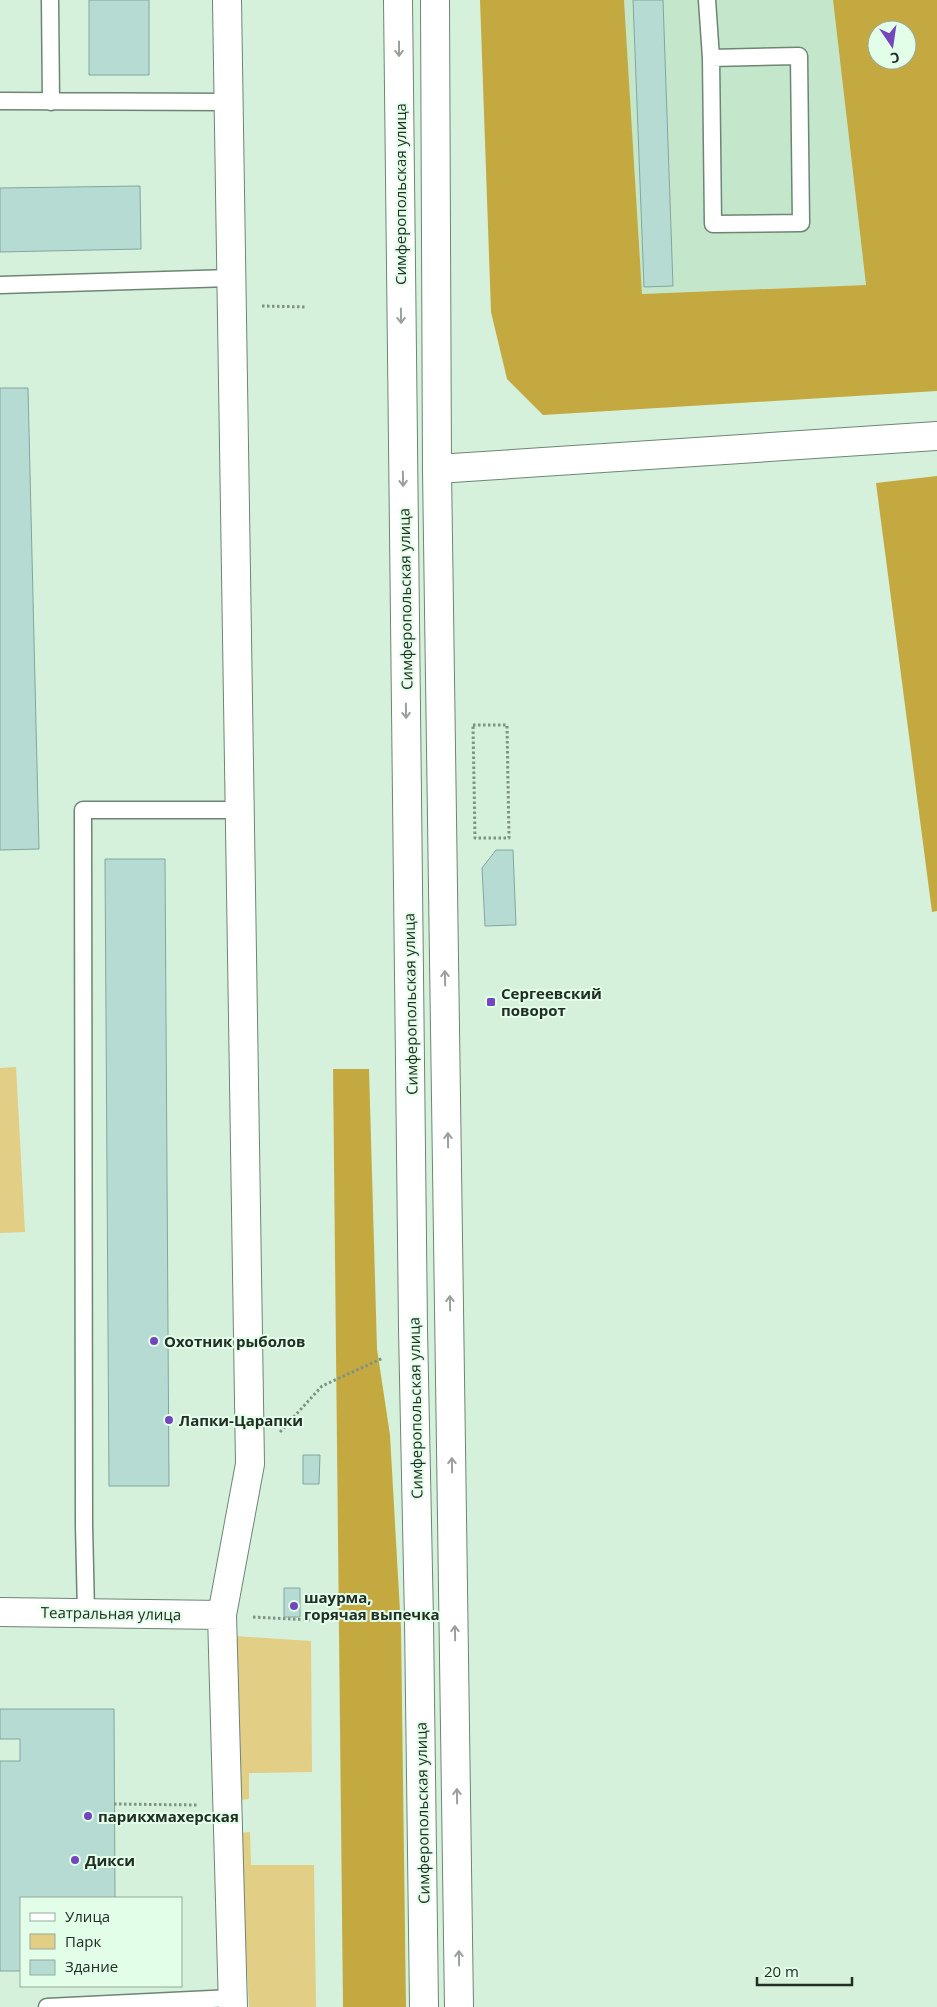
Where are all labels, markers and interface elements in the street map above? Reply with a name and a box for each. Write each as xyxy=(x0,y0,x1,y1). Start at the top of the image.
north arrow xyxy=(867,20,917,70)
one-way arrow xyxy=(394,40,404,56)
text: С xyxy=(888,48,902,68)
street label: Симферопольская улица xyxy=(390,103,410,285)
one-way arrow xyxy=(396,308,406,324)
one-way arrow xyxy=(398,470,408,486)
street label: Симферопольская улица xyxy=(393,508,417,690)
one-way arrow xyxy=(401,702,411,719)
street label: Симферопольская улица xyxy=(398,913,422,1095)
one-way arrow xyxy=(441,970,450,986)
place label: Сергеевский поворот xyxy=(501,983,602,1020)
marker: Сергеевский поворот xyxy=(485,996,497,1008)
one-way arrow xyxy=(443,1132,453,1148)
one-way arrow xyxy=(445,1295,455,1311)
street label: Симферопольская улица xyxy=(403,1317,427,1499)
place label: Охотник рыболов xyxy=(164,1331,305,1351)
marker: Охотник рыболов xyxy=(148,1335,160,1347)
place label: Лапки-Царапки xyxy=(179,1410,303,1430)
marker: Лапки-Царапки xyxy=(163,1414,175,1426)
one-way arrow xyxy=(447,1457,457,1474)
place label: шаурма, горячая выпечка xyxy=(304,1587,440,1624)
marker: шаурма, горячая выпечка xyxy=(288,1600,300,1612)
street label: Театральная улица xyxy=(41,1602,181,1624)
one-way arrow xyxy=(450,1626,460,1642)
street label: Симферопольская улица xyxy=(410,1722,434,1904)
one-way arrow xyxy=(452,1788,462,1804)
place label: парикхмахерская xyxy=(98,1806,239,1826)
marker: парикхмахерская xyxy=(82,1810,94,1822)
place label: Дикси xyxy=(85,1850,135,1870)
marker: Дикси xyxy=(69,1854,81,1866)
legend xyxy=(20,1897,182,1987)
text: Улица xyxy=(65,1906,110,1926)
text: Парк xyxy=(65,1931,101,1951)
one-way arrow xyxy=(454,1951,464,1967)
scale bar xyxy=(757,1954,852,1986)
text: Здание xyxy=(65,1956,118,1976)
text: 20 m xyxy=(764,1961,799,1981)

